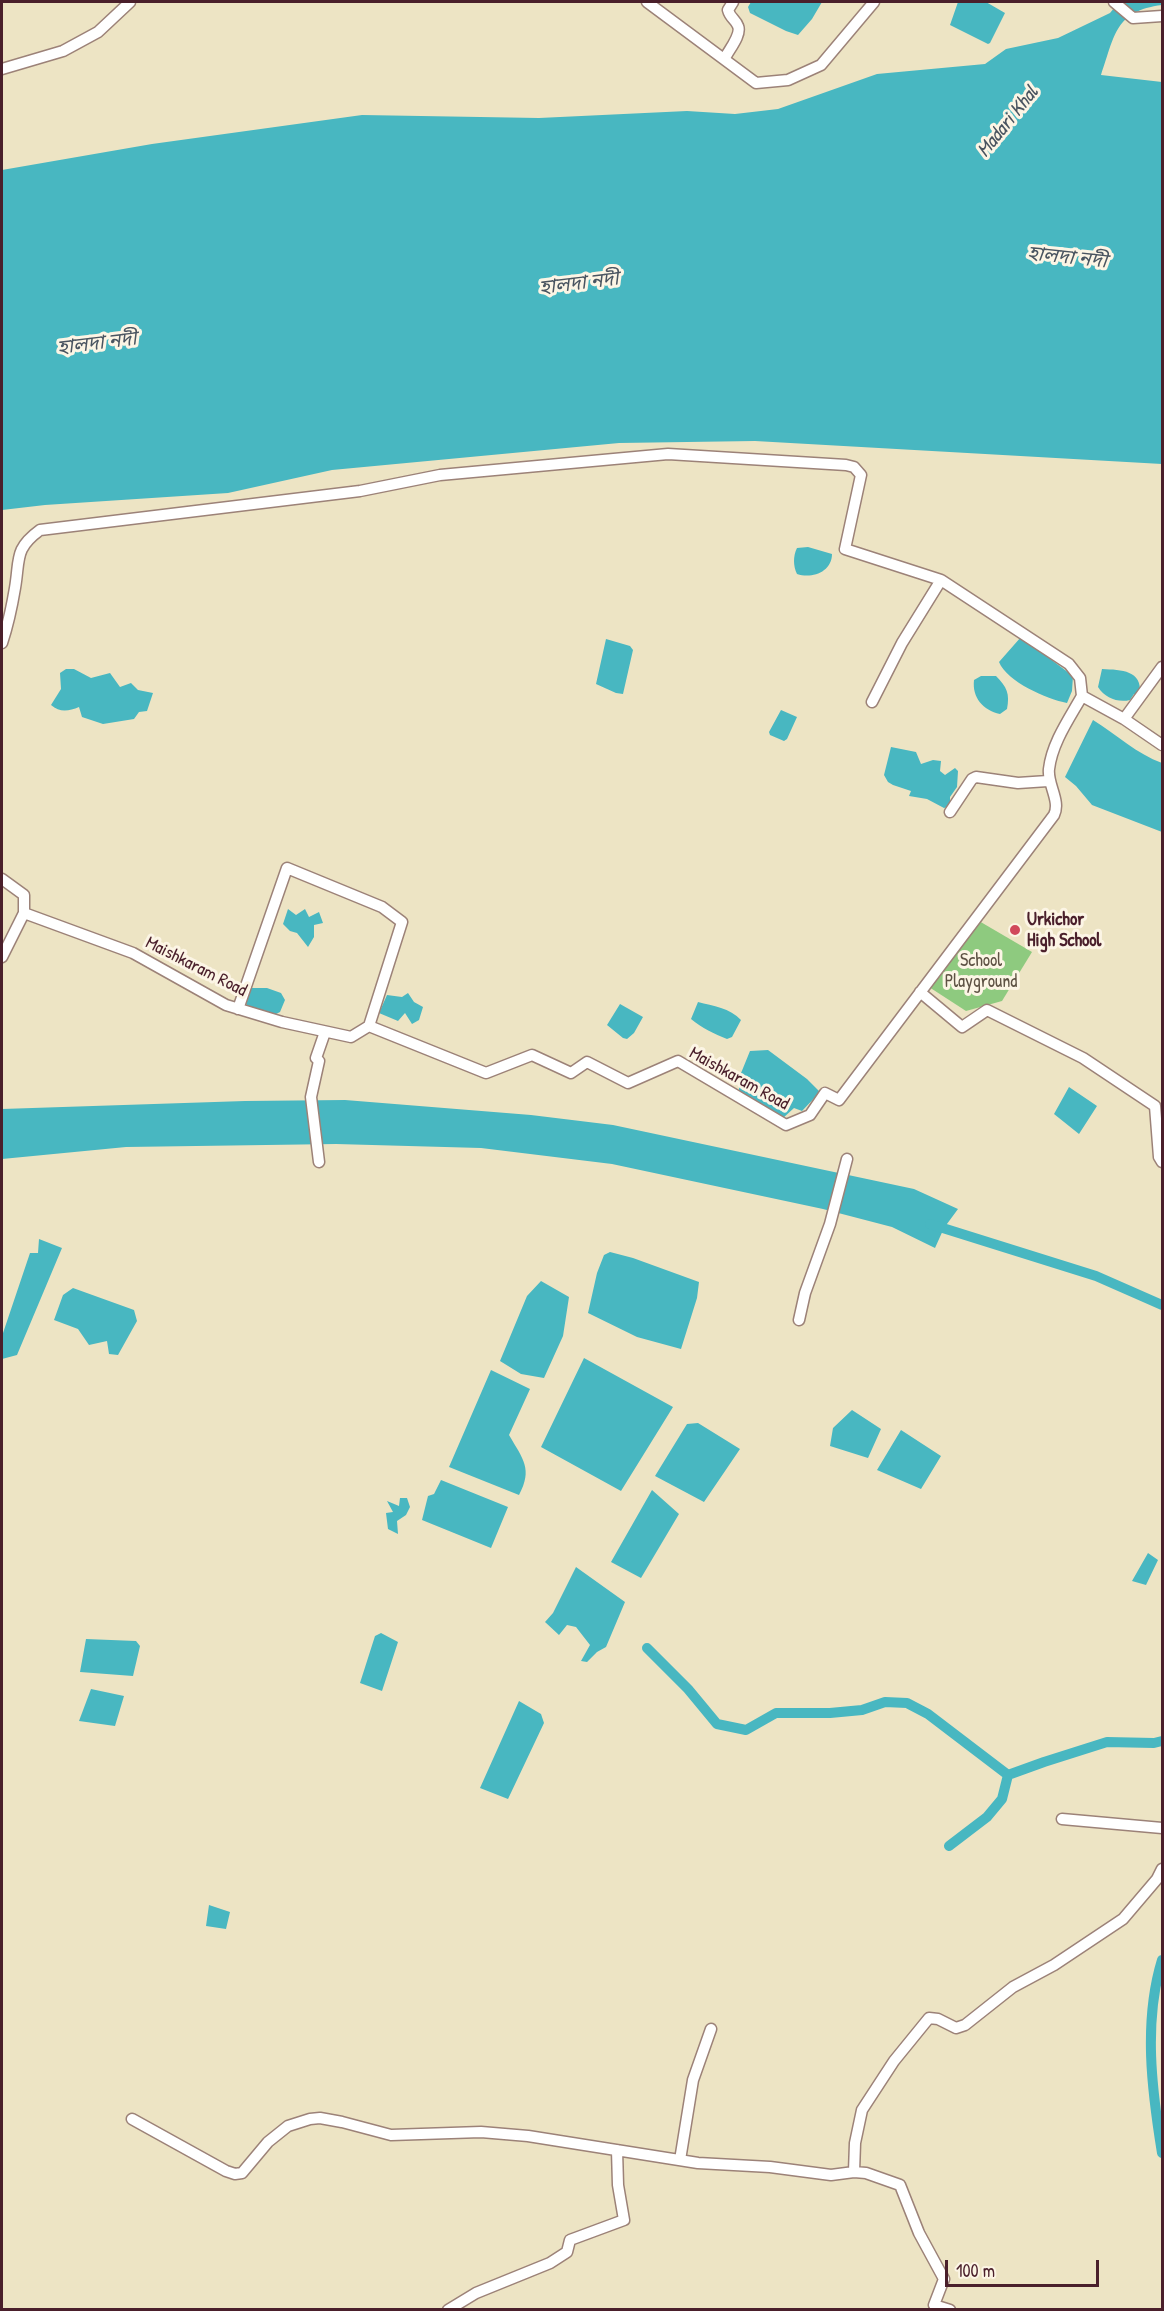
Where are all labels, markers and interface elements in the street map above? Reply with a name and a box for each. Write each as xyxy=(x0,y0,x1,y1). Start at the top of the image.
water label: Madari Khal xyxy=(972,82,1044,162)
water label: হালদা নদী xyxy=(1026,242,1108,274)
water label: হালদা নদী xyxy=(538,267,620,301)
water label: হালদা নদী xyxy=(56,327,138,361)
place label: Urkichor High School xyxy=(1027,909,1101,952)
marker: Urkichor High School xyxy=(1008,923,1022,937)
street label: Maishkaram Road xyxy=(142,932,250,1002)
park label: School Playground xyxy=(945,950,1017,992)
street label: Maishkaram Road xyxy=(685,1043,793,1115)
scale bar xyxy=(948,2248,1102,2286)
text: 100 m xyxy=(956,2258,995,2283)

